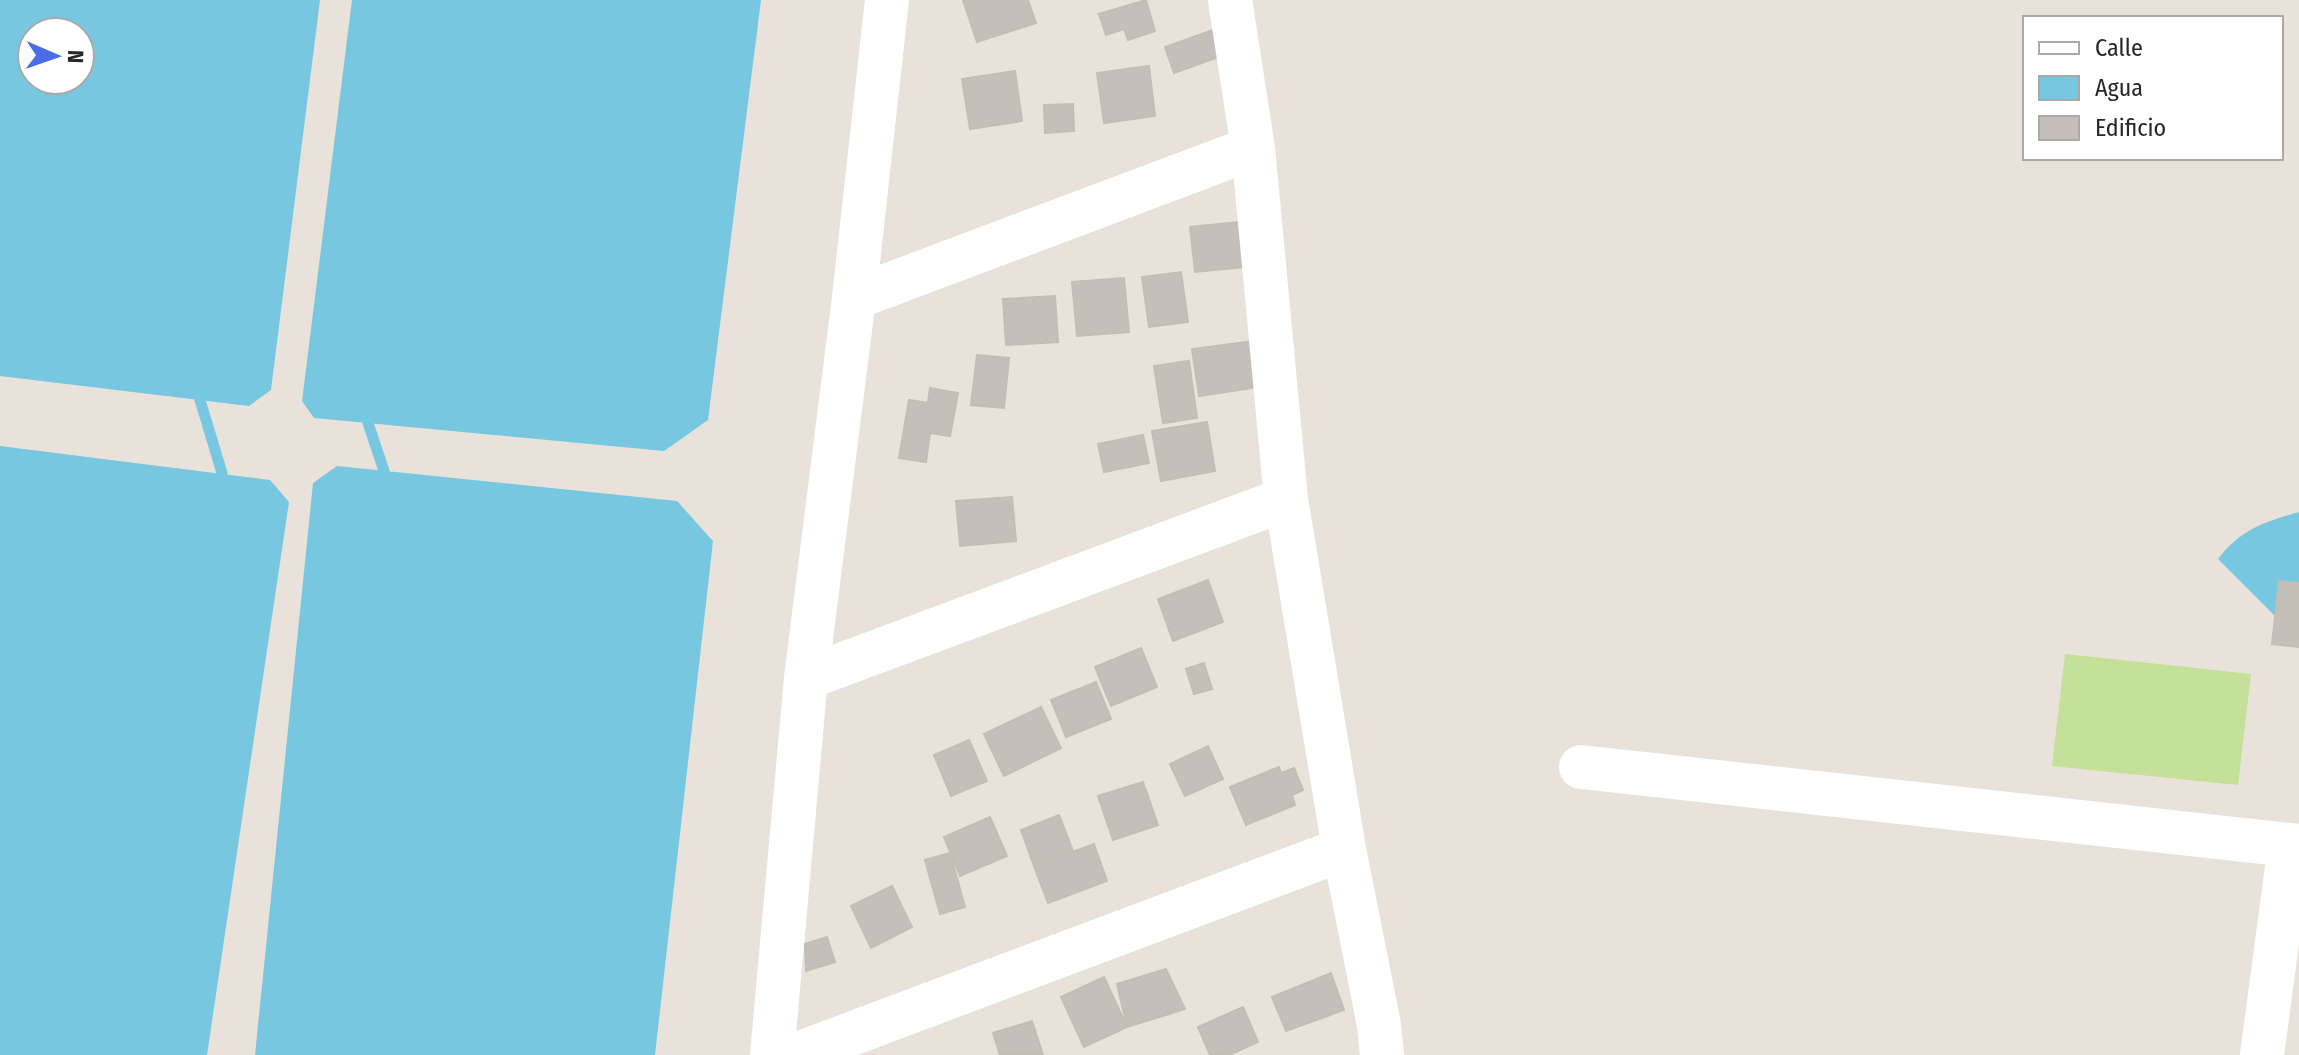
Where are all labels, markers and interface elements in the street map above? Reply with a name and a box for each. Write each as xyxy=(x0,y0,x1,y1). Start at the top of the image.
north arrow xyxy=(16,16,96,96)
legend xyxy=(2023,16,2283,160)
text: Calle xyxy=(2095,34,2143,62)
text: N xyxy=(62,50,89,64)
text: Agua xyxy=(2095,74,2143,102)
text: Edificio xyxy=(2095,114,2166,142)

